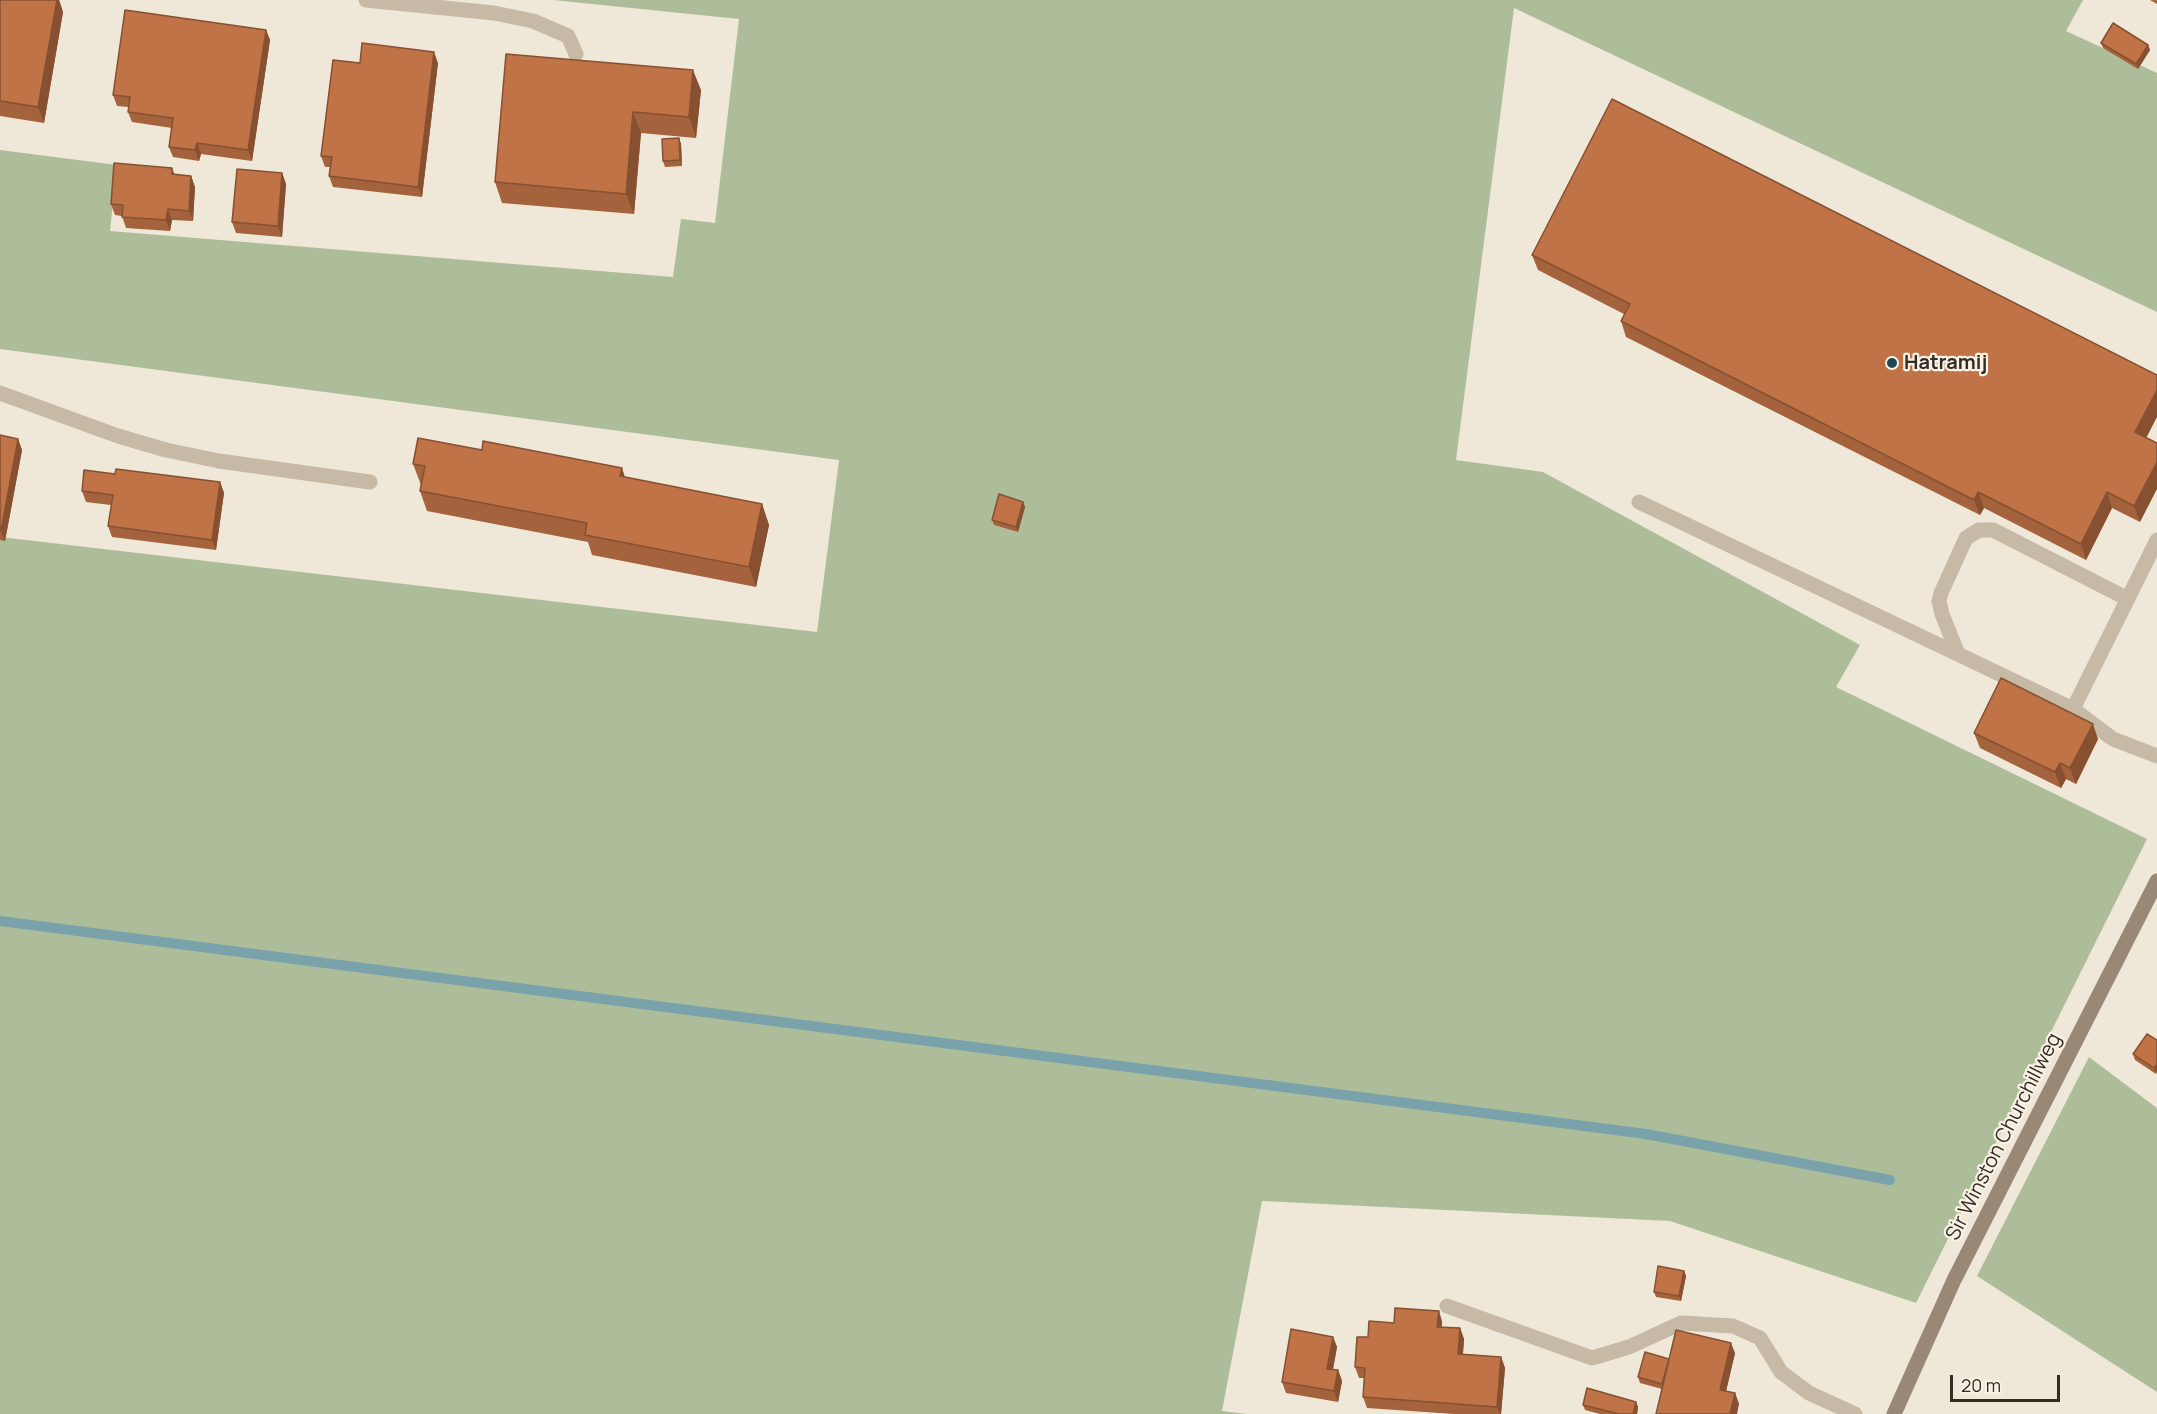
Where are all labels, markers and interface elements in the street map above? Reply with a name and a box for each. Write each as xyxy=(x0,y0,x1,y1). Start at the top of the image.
place label: Hatramij xyxy=(1904,351,1987,375)
marker: Hatramij xyxy=(1885,356,1899,370)
street label: Sir Winston Churchillweg xyxy=(1941,1029,2067,1245)
scale bar xyxy=(1953,1363,2062,1401)
text: 20 m xyxy=(1961,1373,2001,1397)

